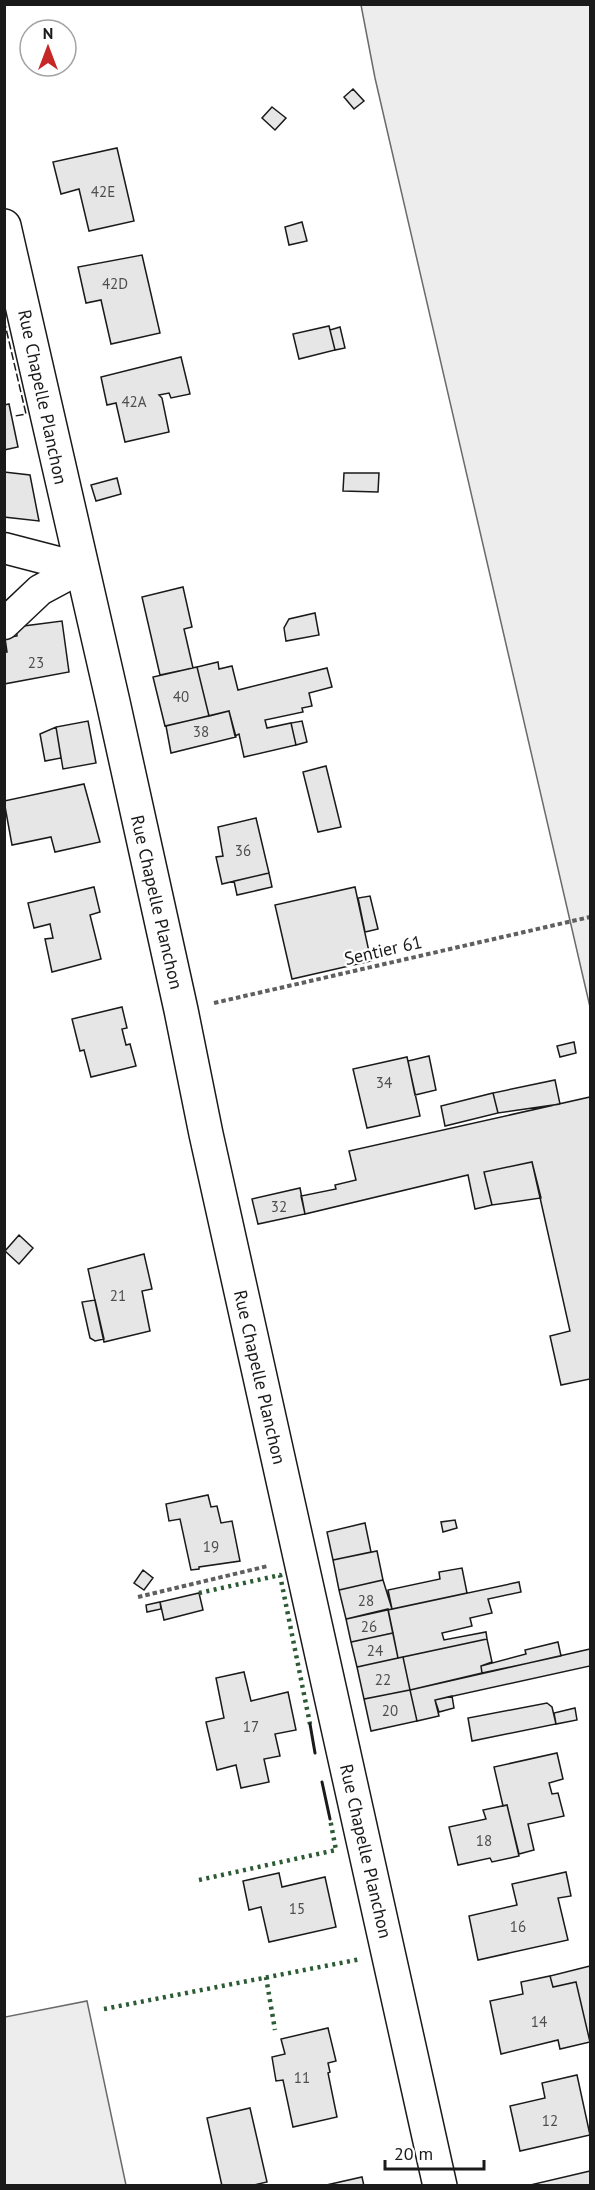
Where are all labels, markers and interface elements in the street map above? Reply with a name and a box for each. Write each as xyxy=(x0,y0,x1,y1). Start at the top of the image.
north arrow xyxy=(18,18,78,78)
text: N xyxy=(43,23,53,43)
house number: 42E xyxy=(91,182,115,201)
house number: 42D xyxy=(102,274,128,293)
street label: Rue Chapelle Planchon xyxy=(13,307,73,487)
house number: 42A xyxy=(121,392,147,411)
house number: 23 xyxy=(28,653,44,672)
house number: 40 xyxy=(173,687,189,706)
house number: 38 xyxy=(193,722,209,741)
street label: Rue Chapelle Planchon xyxy=(126,813,188,991)
house number: 36 xyxy=(235,841,251,860)
street label: Sentier 61 xyxy=(342,930,424,970)
house number: 34 xyxy=(376,1073,392,1092)
house number: 32 xyxy=(271,1197,287,1216)
house number: 21 xyxy=(110,1286,126,1305)
street label: Rue Chapelle Planchon xyxy=(229,1288,291,1466)
house number: 19 xyxy=(203,1537,219,1556)
house number: 28 xyxy=(358,1591,374,1610)
house number: 26 xyxy=(361,1617,377,1636)
house number: 24 xyxy=(367,1641,383,1660)
house number: 22 xyxy=(375,1670,391,1689)
house number: 20 xyxy=(382,1701,398,1720)
house number: 17 xyxy=(243,1717,259,1736)
street label: Rue Chapelle Planchon xyxy=(335,1762,397,1940)
house number: 18 xyxy=(476,1831,492,1850)
house number: 15 xyxy=(289,1899,305,1918)
house number: 16 xyxy=(510,1917,526,1936)
house number: 14 xyxy=(531,2012,547,2031)
house number: 11 xyxy=(294,2068,310,2087)
house number: 12 xyxy=(542,2111,558,2130)
scale bar xyxy=(385,2133,484,2171)
text: 20 m xyxy=(394,2142,433,2165)

